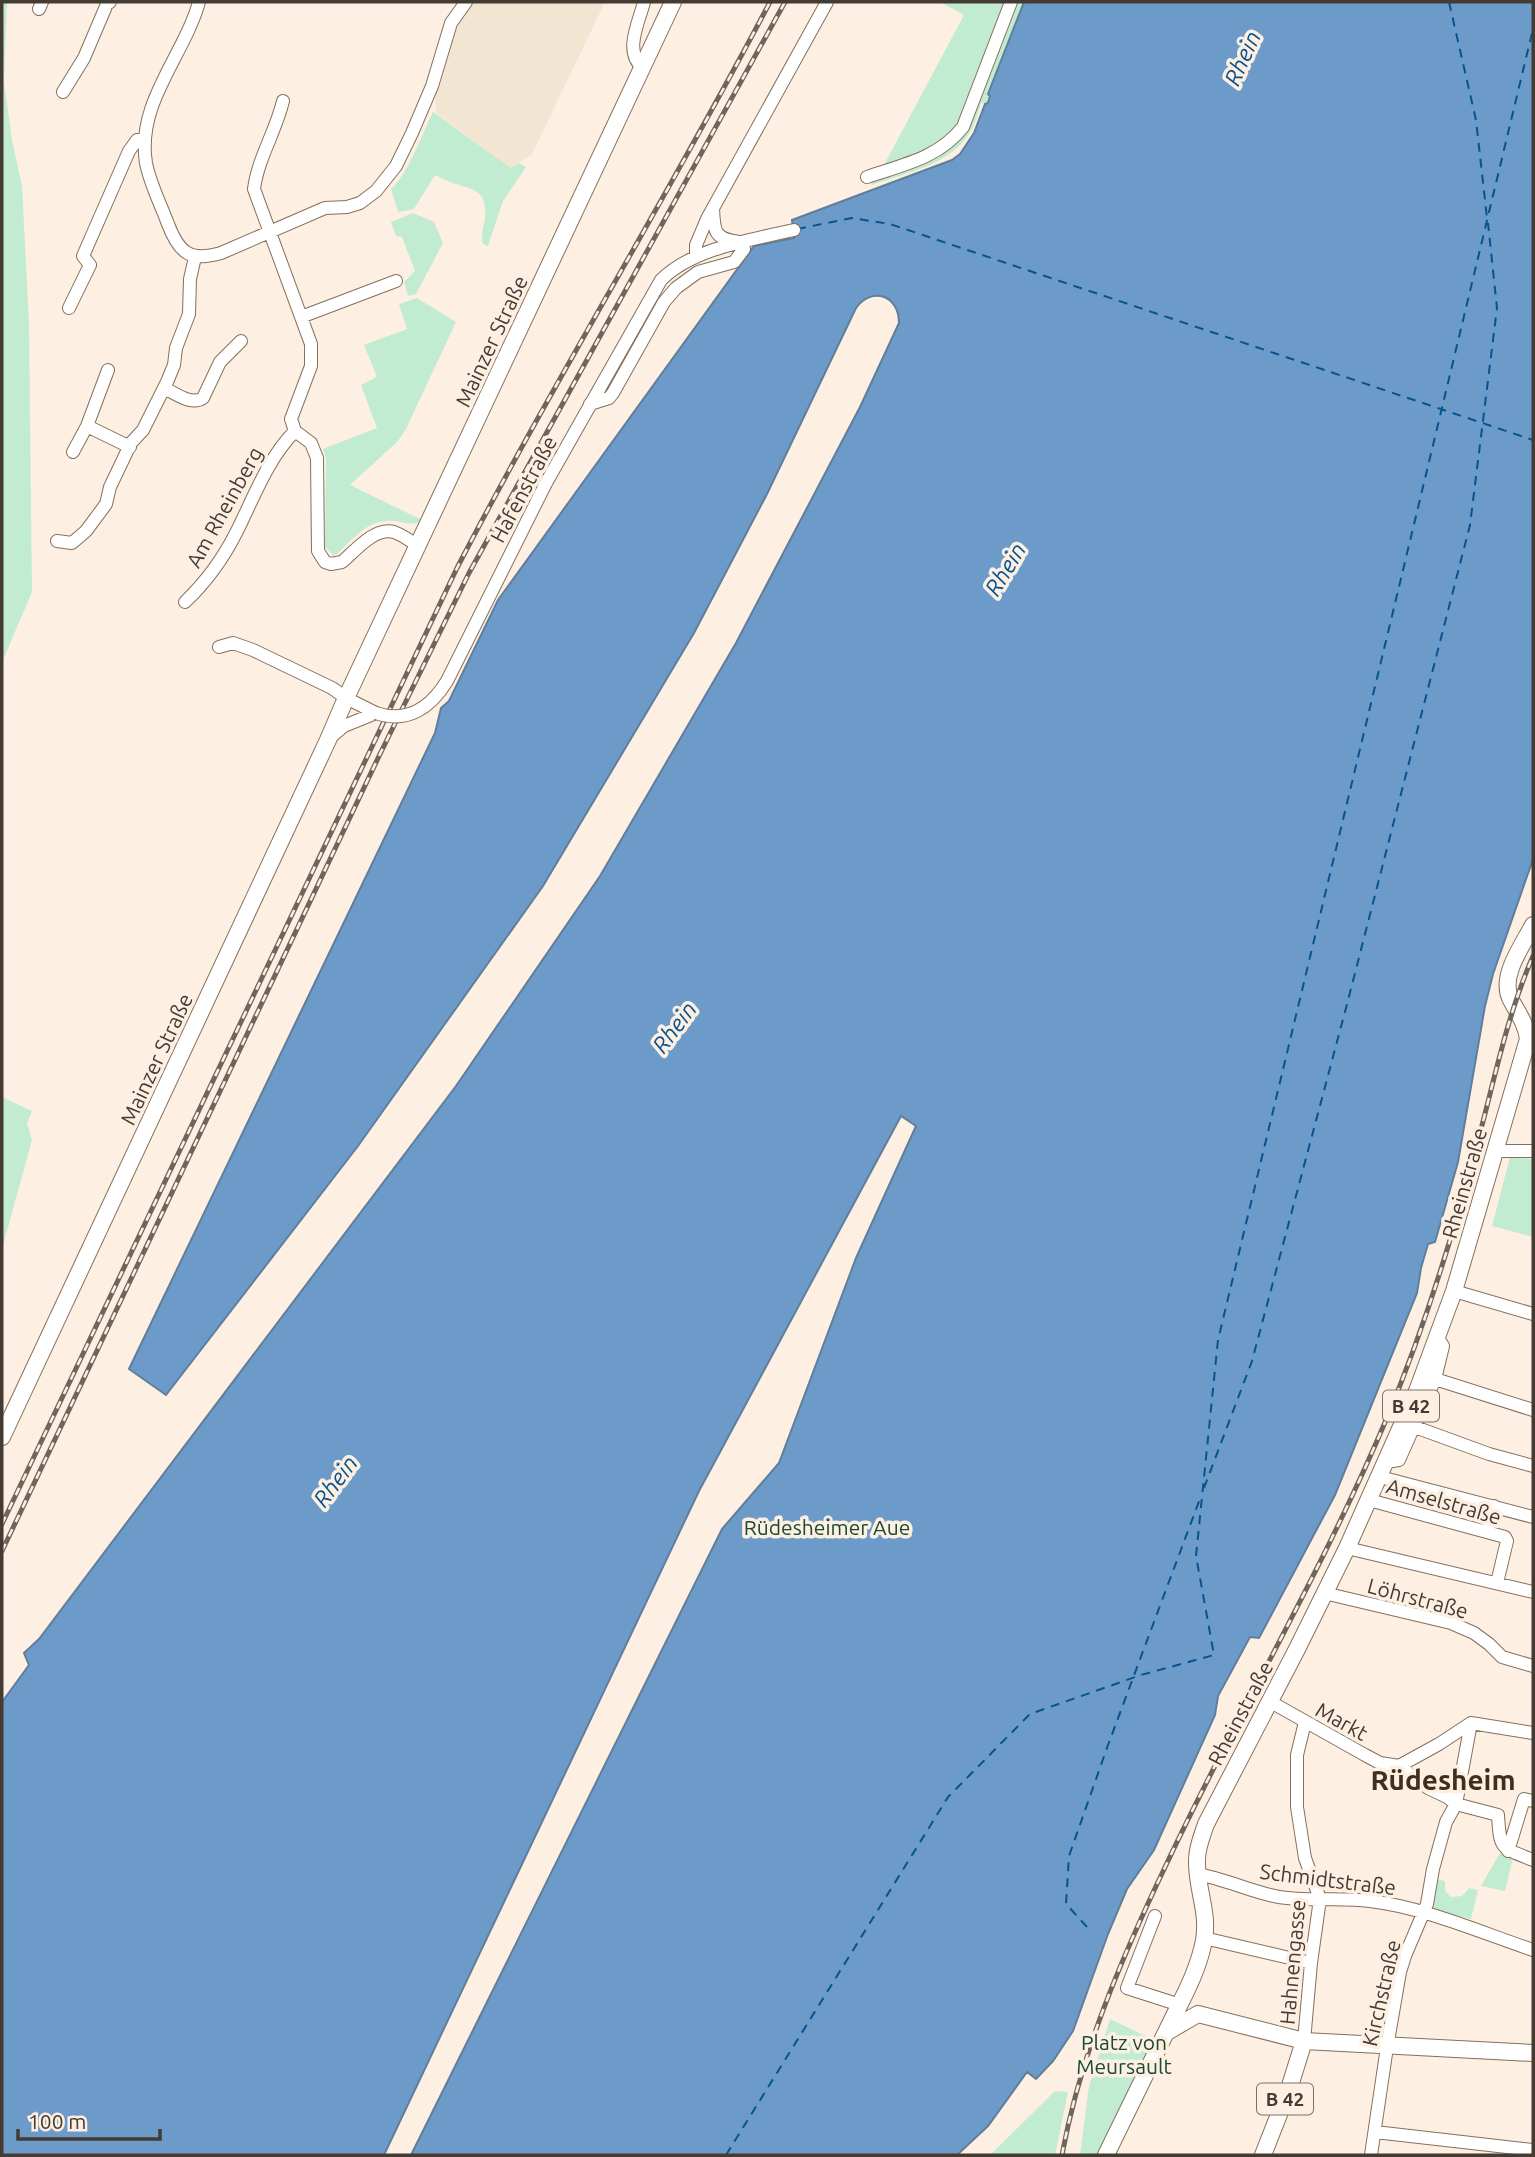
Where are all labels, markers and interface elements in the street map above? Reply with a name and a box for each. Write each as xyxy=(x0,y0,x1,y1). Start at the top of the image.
water label: Rhein xyxy=(1219,27,1265,89)
street label: Mainzer Straße xyxy=(450,271,532,411)
street label: Hafenstraße xyxy=(485,432,561,546)
street label: Am Rheinberg xyxy=(181,442,267,572)
water label: Rhein xyxy=(980,538,1030,600)
street label: Mainzer Straße xyxy=(115,989,197,1129)
water label: Rhein xyxy=(647,997,701,1057)
street label: Rheinstraße xyxy=(1437,1125,1491,1241)
road number: B 42 xyxy=(1383,1390,1439,1422)
water label: Rhein xyxy=(308,1451,362,1511)
street label: Amselstraße xyxy=(1384,1473,1504,1529)
park label: Rüdesheimer Aue xyxy=(744,1515,910,1539)
street label: Löhrstraße xyxy=(1365,1573,1471,1623)
street label: Rheinstraße xyxy=(1203,1657,1277,1769)
street label: Markt xyxy=(1312,1697,1372,1745)
district label: Rüdesheim xyxy=(1370,1764,1516,1795)
street label: Schmidtstraße xyxy=(1259,1859,1397,1899)
street label: Hahnengasse xyxy=(1275,1898,1309,2026)
street label: Kirchstraße xyxy=(1357,1938,1405,2048)
park label: Platz von Meursault xyxy=(1076,2030,1172,2078)
road number: B 42 xyxy=(1257,2084,1313,2114)
scale bar xyxy=(18,2098,159,2142)
text: 100 m xyxy=(28,2109,86,2133)

